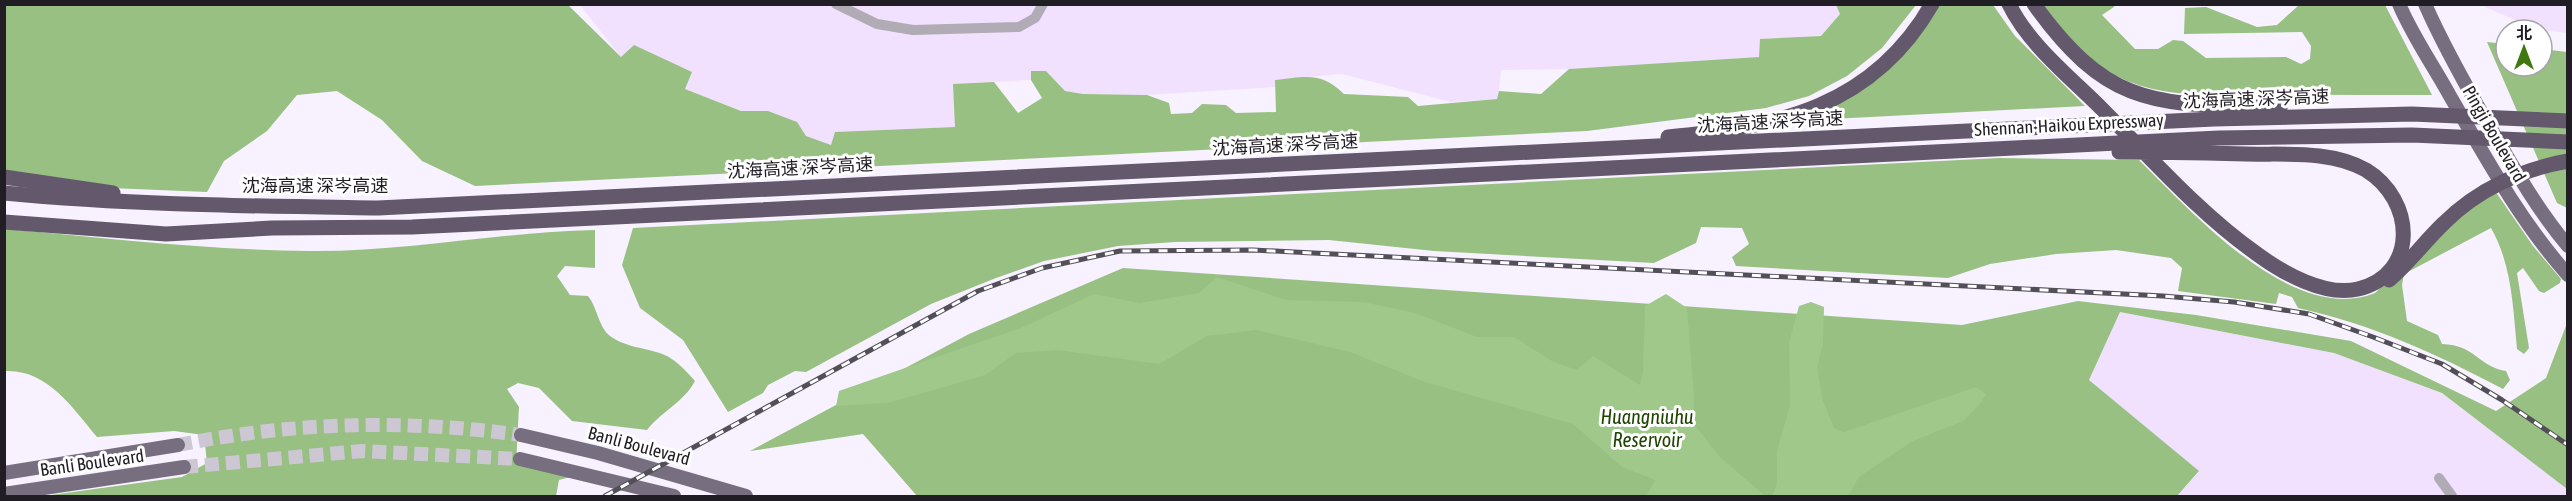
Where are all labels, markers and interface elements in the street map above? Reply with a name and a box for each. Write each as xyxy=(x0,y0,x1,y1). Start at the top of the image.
north arrow xyxy=(2494,18,2554,78)
text: 北 xyxy=(2516,24,2532,42)
street label: Pingji Boulevard xyxy=(2458,82,2530,186)
street label: 沈海高速 深岑高速 xyxy=(2182,85,2330,112)
street label: 沈海高速 深岑高速 xyxy=(1696,107,1844,136)
street label: Shennan-Haikou Expressway xyxy=(1974,109,2164,140)
street label: 沈海高速 深岑高速 xyxy=(1211,130,1359,159)
street label: 沈海高速 深岑高速 xyxy=(726,153,874,182)
street label: 沈海高速 深岑高速 xyxy=(242,175,388,196)
water label: Huangniuhu Reservoir xyxy=(1600,405,1694,451)
street label: Banli Boulevard xyxy=(586,422,692,469)
street label: Banli Boulevard xyxy=(39,445,145,480)

